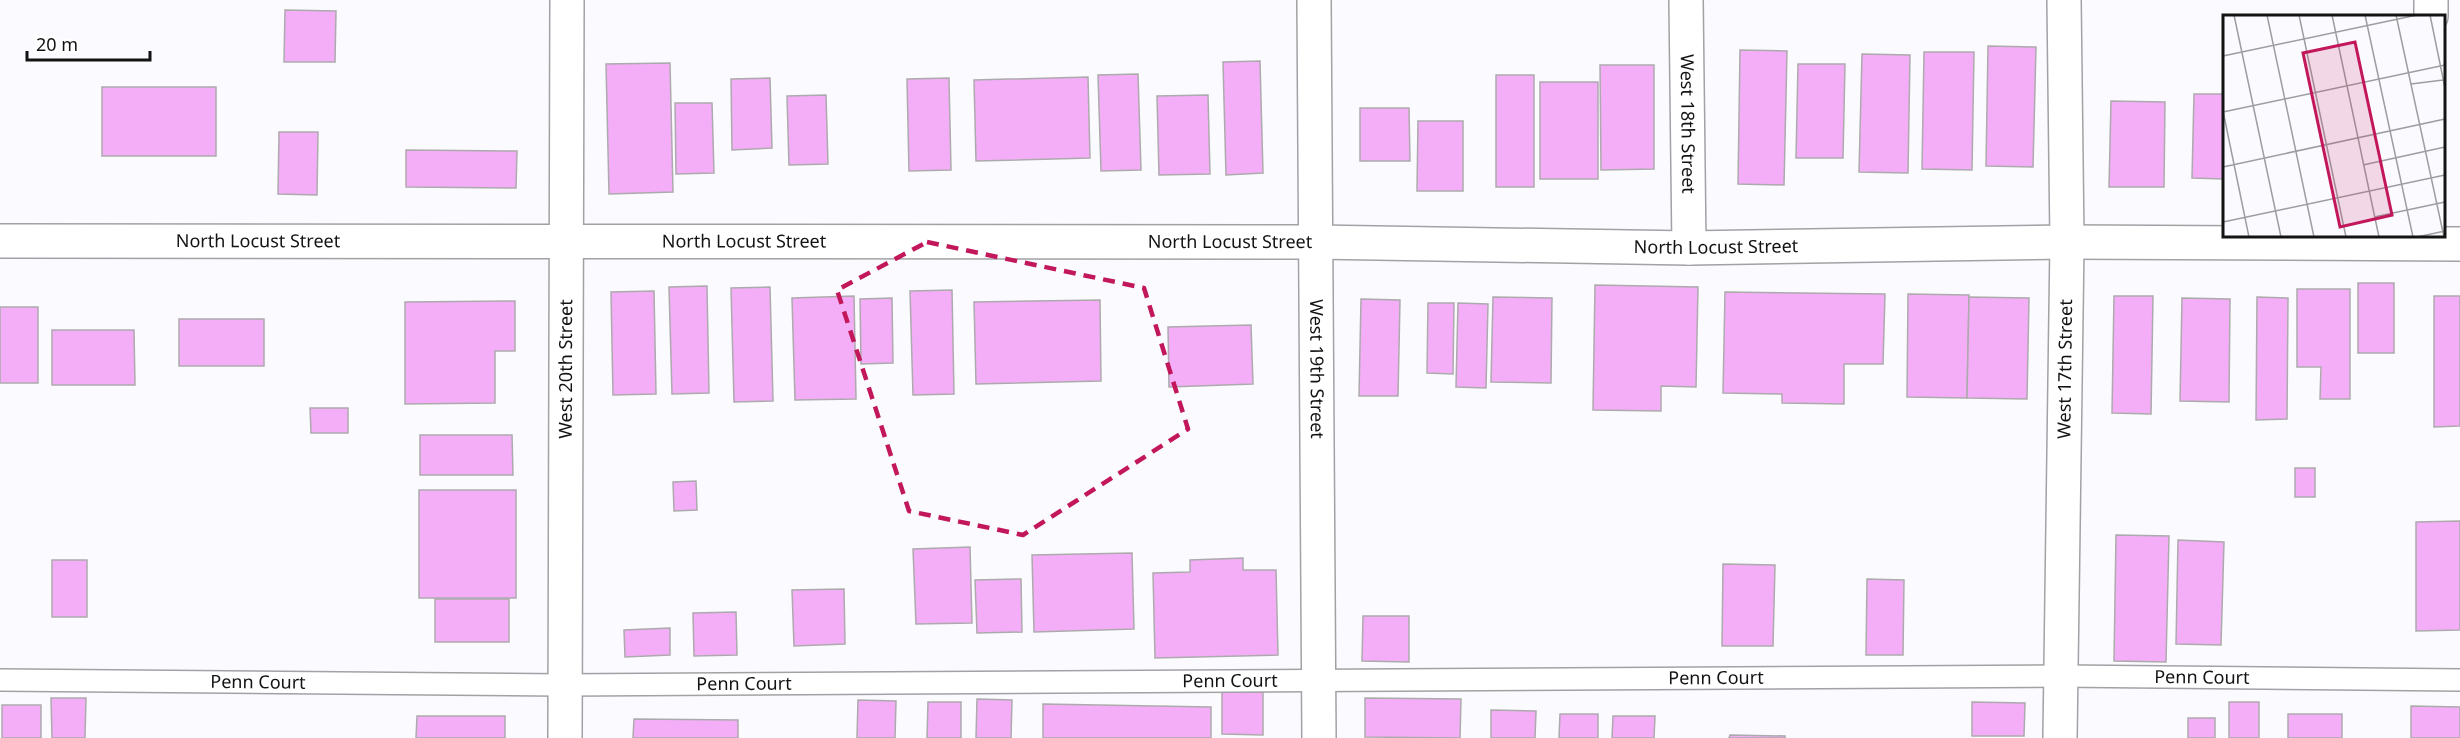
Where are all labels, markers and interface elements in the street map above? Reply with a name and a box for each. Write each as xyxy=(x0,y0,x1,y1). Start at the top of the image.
inset map xyxy=(2223,15,2445,237)
scale bar xyxy=(27,24,150,62)
text: 20 m xyxy=(36,32,78,56)
street label: West 18th Street xyxy=(1676,54,1701,194)
street label: North Locust Street xyxy=(176,228,341,252)
street label: North Locust Street xyxy=(662,229,827,253)
street label: North Locust Street xyxy=(1148,229,1313,253)
street label: North Locust Street xyxy=(1634,233,1799,259)
street label: West 20th Street xyxy=(553,299,577,439)
street label: West 19th Street xyxy=(1305,299,1330,439)
street label: West 17th Street xyxy=(2051,299,2077,439)
street label: Penn Court xyxy=(2154,664,2250,689)
street label: Penn Court xyxy=(1668,665,1764,689)
street label: Penn Court xyxy=(1182,668,1278,692)
street label: Penn Court xyxy=(210,669,306,694)
street label: Penn Court xyxy=(696,671,792,695)

